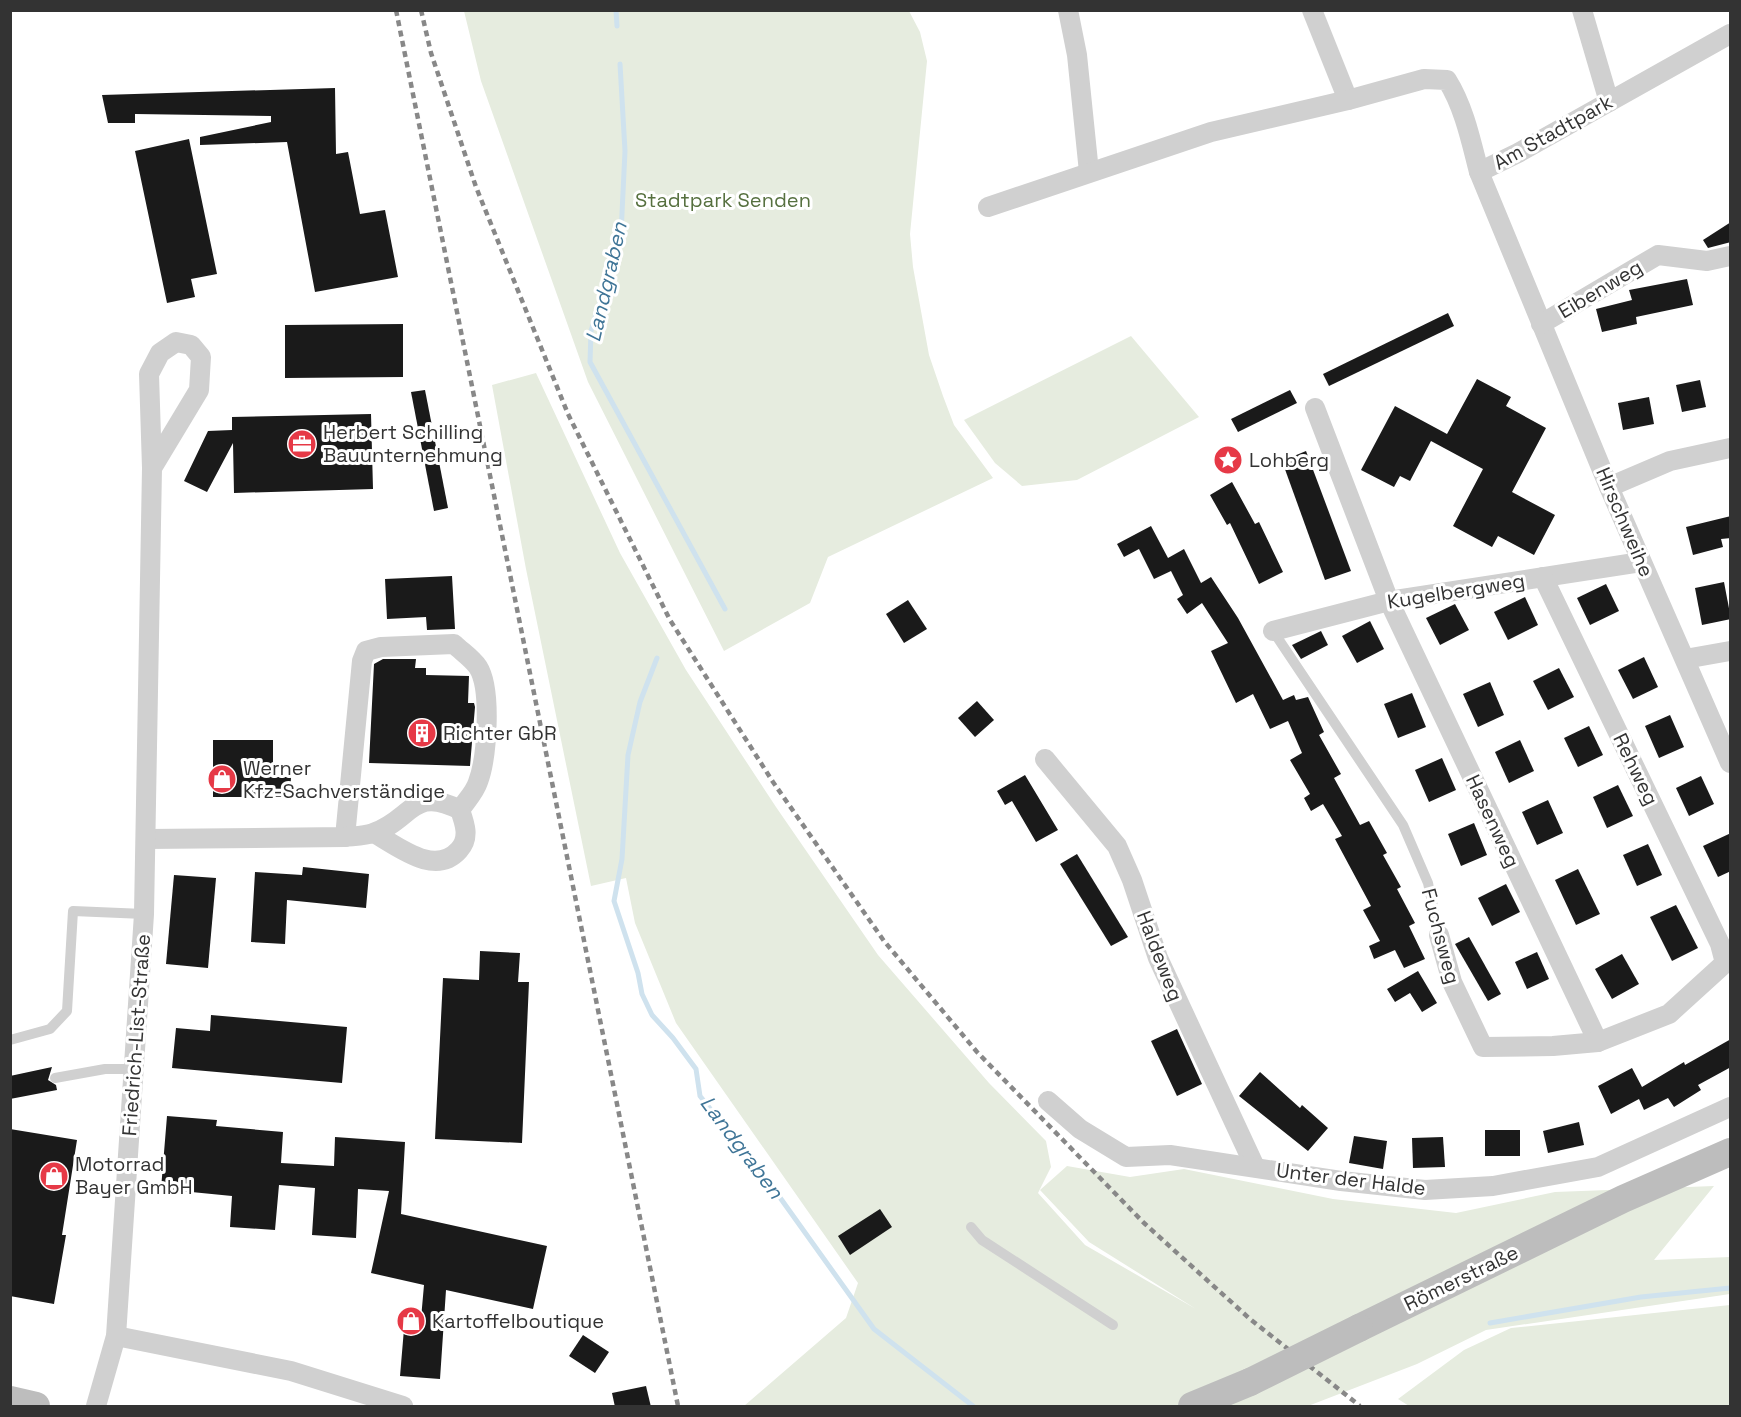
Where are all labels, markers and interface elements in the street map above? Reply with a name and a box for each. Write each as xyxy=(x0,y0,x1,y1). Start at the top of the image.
street label: Am Stadtpark xyxy=(1489,88,1617,175)
park label: Stadtpark Senden xyxy=(635,187,811,213)
water label: Landgraben xyxy=(579,218,633,344)
street label: Eibenweg xyxy=(1553,254,1647,324)
place label: Herbert Schilling Bauunternehmung xyxy=(323,419,503,468)
office icon: Herbert Schilling Bauunternehmung xyxy=(286,428,318,460)
place icon: Lohberg xyxy=(1212,444,1244,476)
place label: Lohberg xyxy=(1249,447,1329,473)
street label: Hirschweihe xyxy=(1590,463,1660,581)
street label: Kugelbergweg xyxy=(1385,567,1527,615)
building icon: Richter GbR xyxy=(406,717,438,749)
place label: Richter GbR xyxy=(443,720,557,746)
street label: Rehweg xyxy=(1607,729,1665,809)
place label: Werner Kfz-Sachverständige xyxy=(243,755,445,804)
shop icon: Werner Kfz-Sachverständige xyxy=(206,763,238,795)
street label: Hasenweg xyxy=(1460,770,1526,872)
street label: Fuchsweg xyxy=(1416,885,1466,987)
street label: Haldeweg xyxy=(1131,907,1189,1005)
street label: Friedrich-List-Straße xyxy=(116,933,156,1137)
water label: Landgraben xyxy=(695,1090,790,1205)
place label: Motorrad Bayer GmbH xyxy=(75,1151,193,1200)
street label: Unter der Halde xyxy=(1275,1157,1427,1201)
shop icon: Motorrad Bayer GmbH xyxy=(38,1160,70,1192)
street label: Römerstraße xyxy=(1400,1239,1522,1317)
shop icon: Kartoffelboutique xyxy=(395,1305,427,1337)
place label: Kartoffelboutique xyxy=(432,1308,604,1334)

